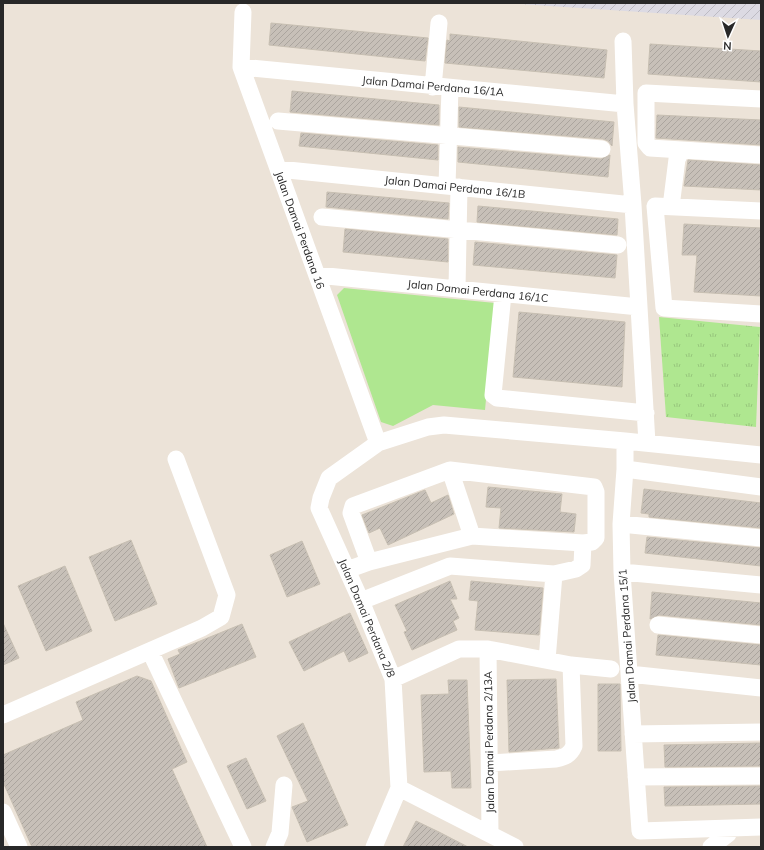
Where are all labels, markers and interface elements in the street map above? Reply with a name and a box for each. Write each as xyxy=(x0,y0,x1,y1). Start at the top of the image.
north arrow xyxy=(708,16,748,56)
text: N xyxy=(723,39,732,53)
street label: Jalan Damai Perdana 16/1A xyxy=(362,73,504,99)
street label: Jalan Damai Perdana 16 xyxy=(272,169,328,291)
street label: Jalan Damai Perdana 16/1B xyxy=(384,173,526,201)
street label: Jalan Damai Perdana 16/1C xyxy=(407,277,549,305)
street label: Jalan Damai Perdana 2/8 xyxy=(336,557,399,680)
street label: Jalan Damai Perdana 15/1 xyxy=(615,569,639,703)
street label: Jalan Damai Perdana 2/13A xyxy=(481,671,497,813)

